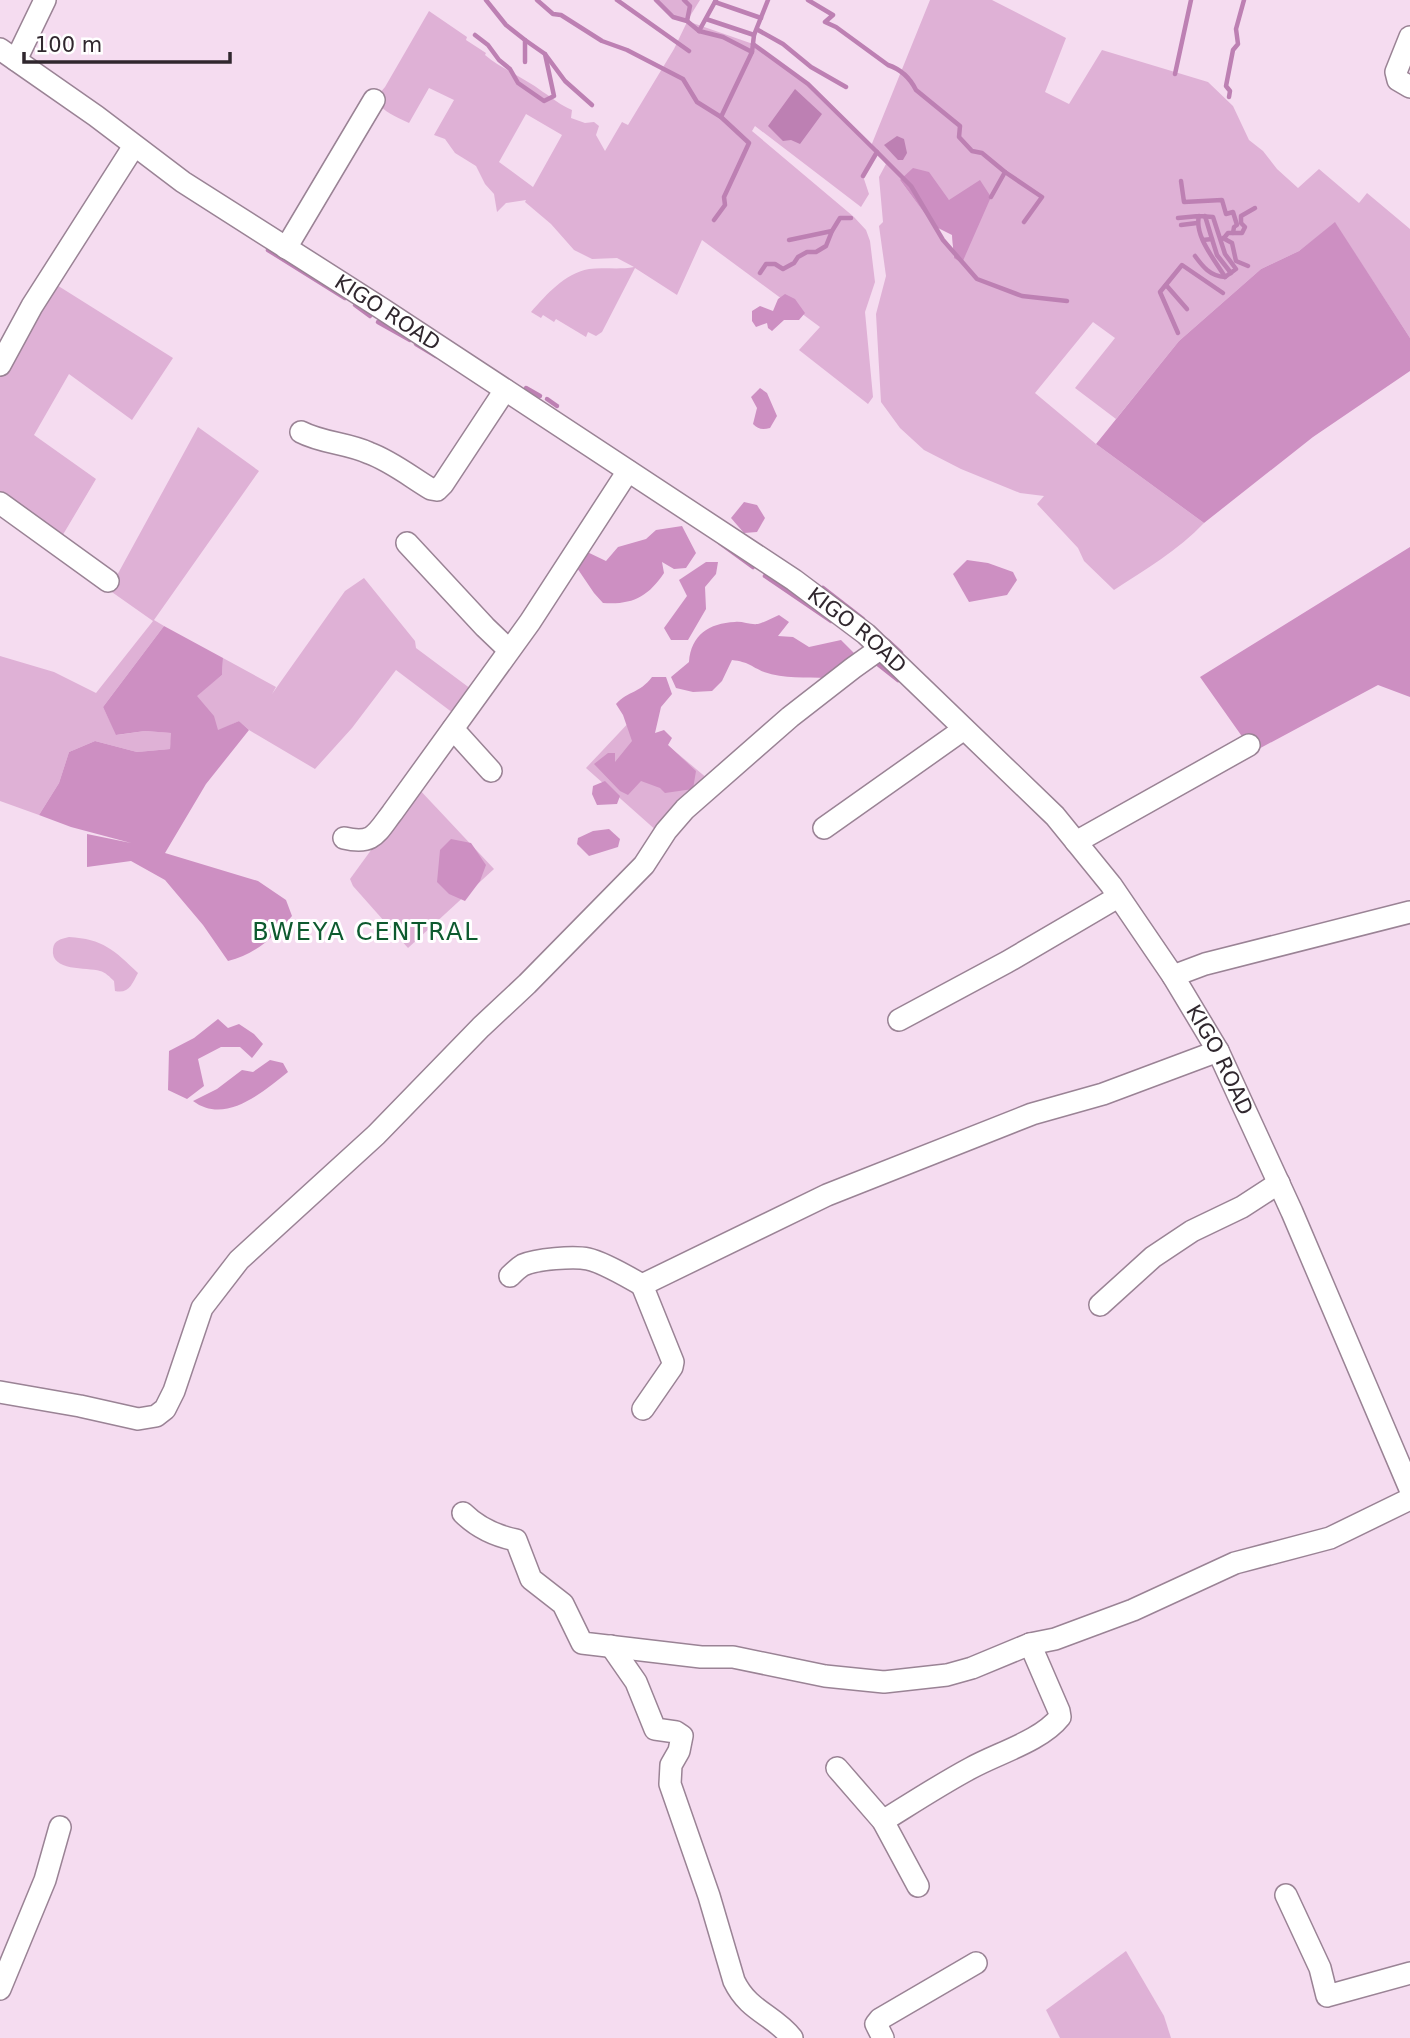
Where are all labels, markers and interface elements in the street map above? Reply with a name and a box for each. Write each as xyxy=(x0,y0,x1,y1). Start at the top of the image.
scale bar xyxy=(24,21,231,65)
text: 100 m xyxy=(35,33,102,57)
street label: KIGO ROAD xyxy=(330,270,445,356)
street label: KIGO ROAD xyxy=(803,582,911,678)
district label: BWEYA CENTRAL xyxy=(252,918,480,946)
street label: KIGO ROAD xyxy=(1181,1000,1258,1119)

